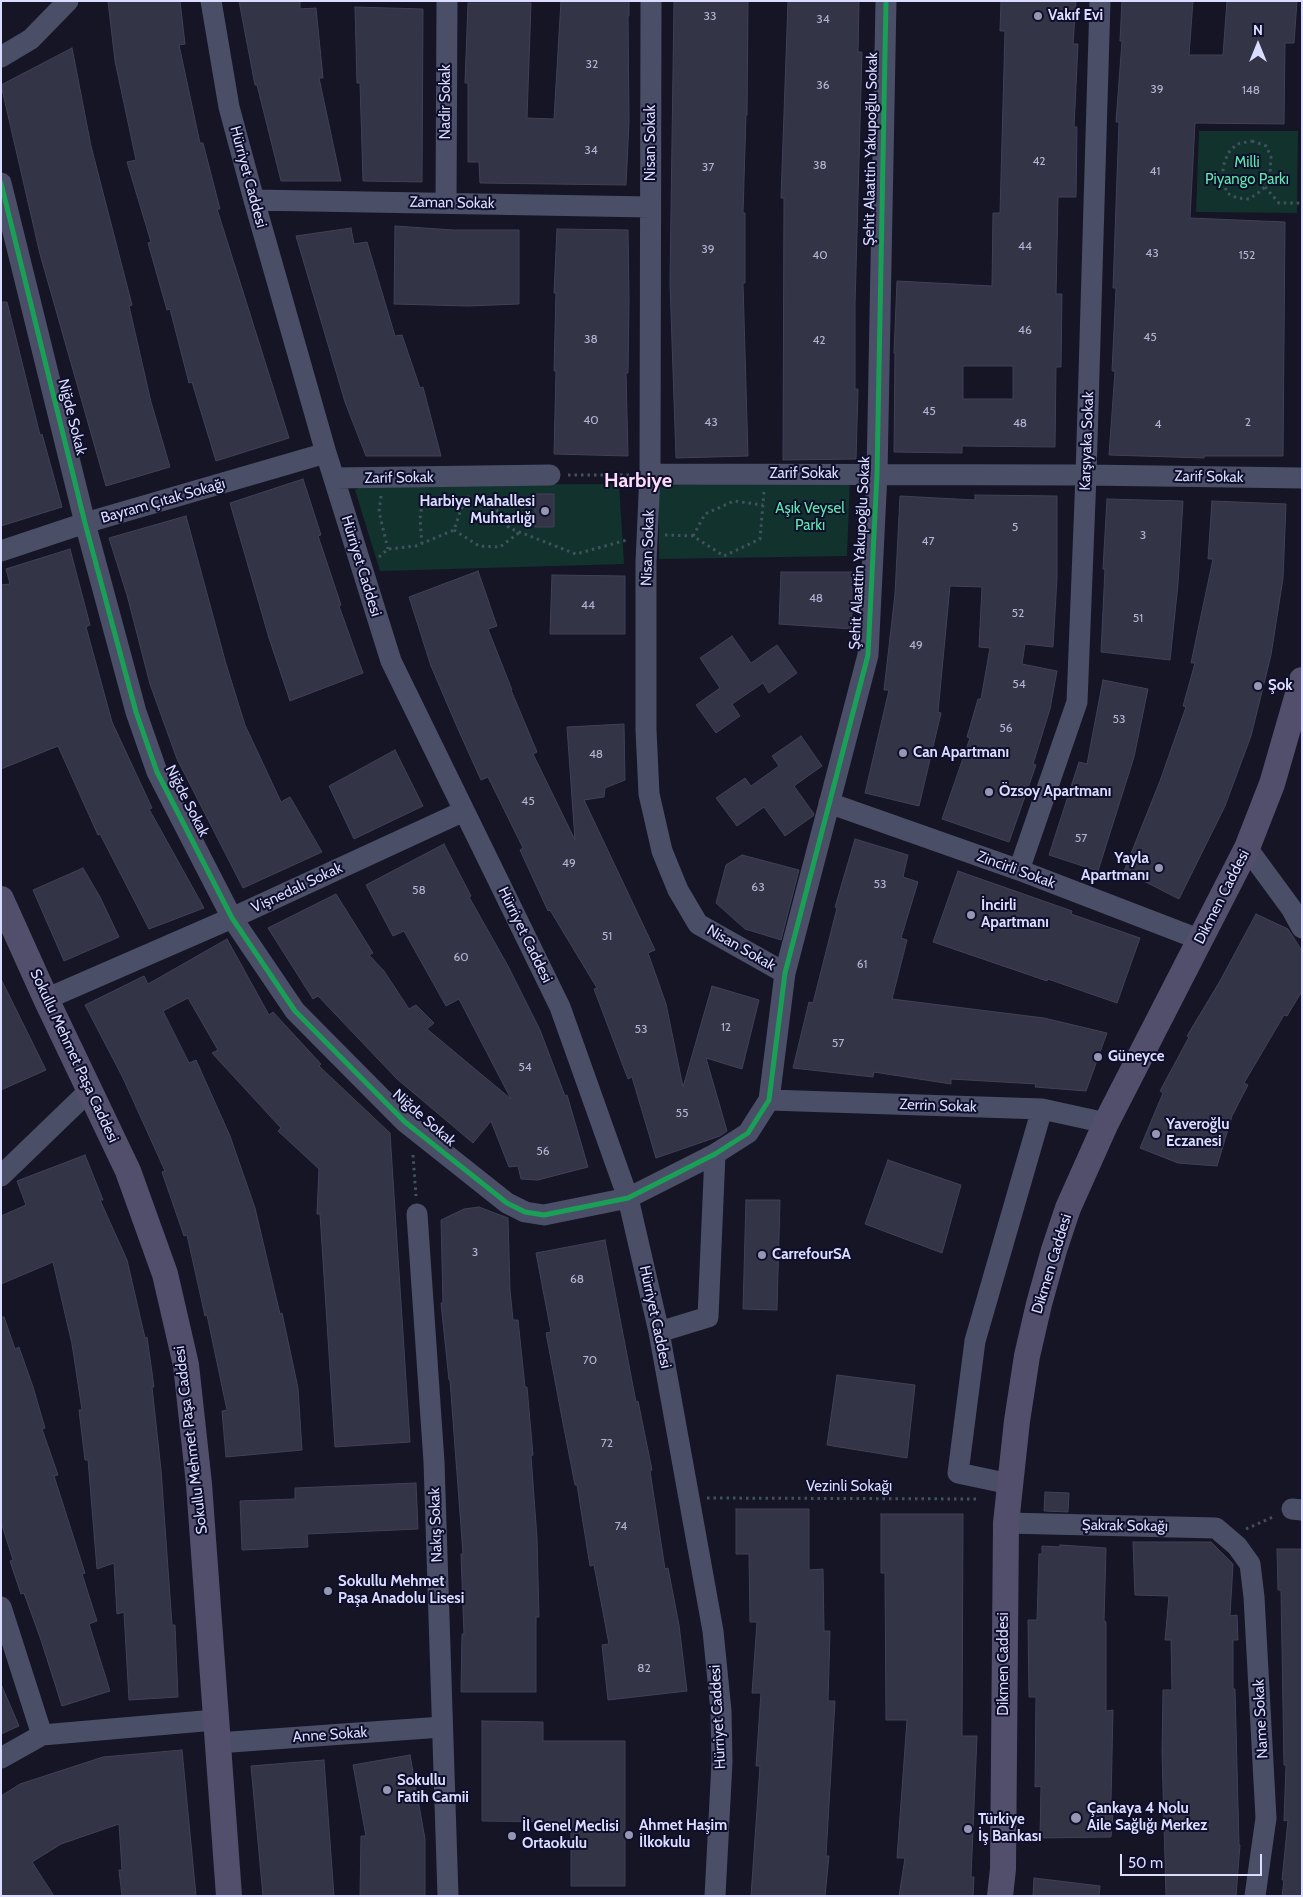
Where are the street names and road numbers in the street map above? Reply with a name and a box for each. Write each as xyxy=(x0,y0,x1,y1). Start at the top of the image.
street label: Şehit Alaattin Yakupoğlu Sokak xyxy=(860,52,882,246)
street label: Nadir Sokak xyxy=(437,65,455,139)
street label: Nisan Sokak xyxy=(642,105,660,181)
street label: Hürriyet Caddesi xyxy=(226,124,270,230)
street label: Zaman Sokak xyxy=(409,193,495,213)
street label: Niğde Sokak xyxy=(54,377,90,457)
street label: Karşıyaka Sokak xyxy=(1076,391,1098,491)
street label: Şehit Alaattin Yakupoğlu Sokak xyxy=(846,456,874,650)
street label: Zarif Sokak xyxy=(769,465,839,483)
street label: Zarif Sokak xyxy=(1174,467,1244,487)
street label: Zarif Sokak xyxy=(364,468,434,488)
street label: Bayram Çıtak Sokağı xyxy=(99,475,227,527)
street label: Nisan Sokak xyxy=(638,510,658,586)
street label: Hürriyet Caddesi xyxy=(337,513,385,619)
street label: Niğde Sokak xyxy=(161,762,213,840)
street label: Dikmen Caddesi xyxy=(1190,847,1254,947)
street label: Zincirli Sokak xyxy=(974,848,1058,892)
street label: Vişnedalı Sokak xyxy=(249,859,345,917)
street label: Hürriyet Caddesi xyxy=(494,884,556,986)
street label: Nisan Sokak xyxy=(703,921,779,975)
street label: Sokullu Mehmet Paşa Caddesi xyxy=(26,966,122,1146)
street label: Niğde Sokak xyxy=(389,1086,459,1150)
street label: Zerrin Sokak xyxy=(899,1096,977,1116)
street label: Dikmen Caddesi xyxy=(1028,1212,1076,1316)
street label: Hürriyet Caddesi xyxy=(635,1264,675,1370)
street label: Sokullu Mehmet Paşa Caddesi xyxy=(171,1345,211,1535)
street label: Vezinli Sokağı xyxy=(806,1478,892,1496)
street label: Nakış Sokak xyxy=(426,1487,446,1563)
street label: Şakrak Sokağı xyxy=(1082,1516,1168,1536)
street label: Dikmen Caddesi xyxy=(995,1612,1013,1716)
street label: Hürriyet Caddesi xyxy=(706,1664,730,1770)
street label: Name Sokak xyxy=(1250,1679,1272,1759)
street label: Anne Sokak xyxy=(292,1723,368,1747)

